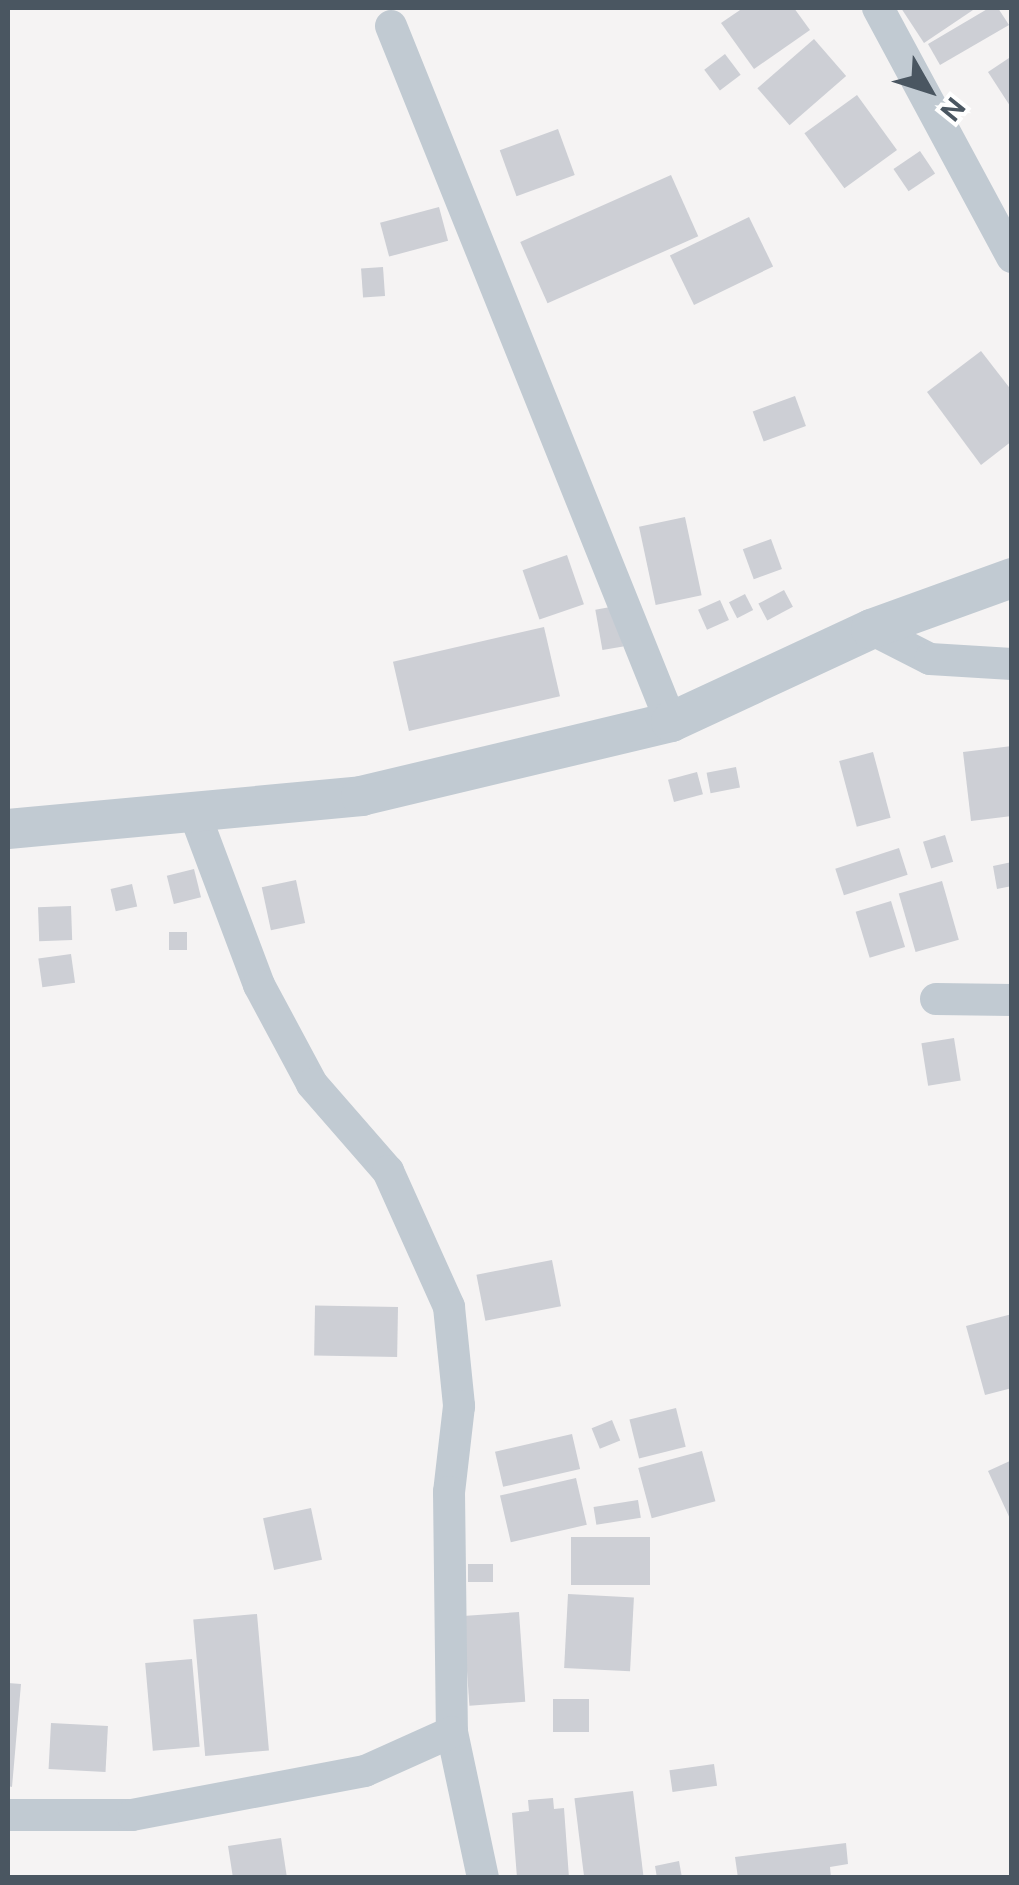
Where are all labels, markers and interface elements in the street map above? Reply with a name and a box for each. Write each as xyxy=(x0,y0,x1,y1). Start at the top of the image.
north arrow xyxy=(879,40,979,140)
text: N xyxy=(932,90,974,129)

